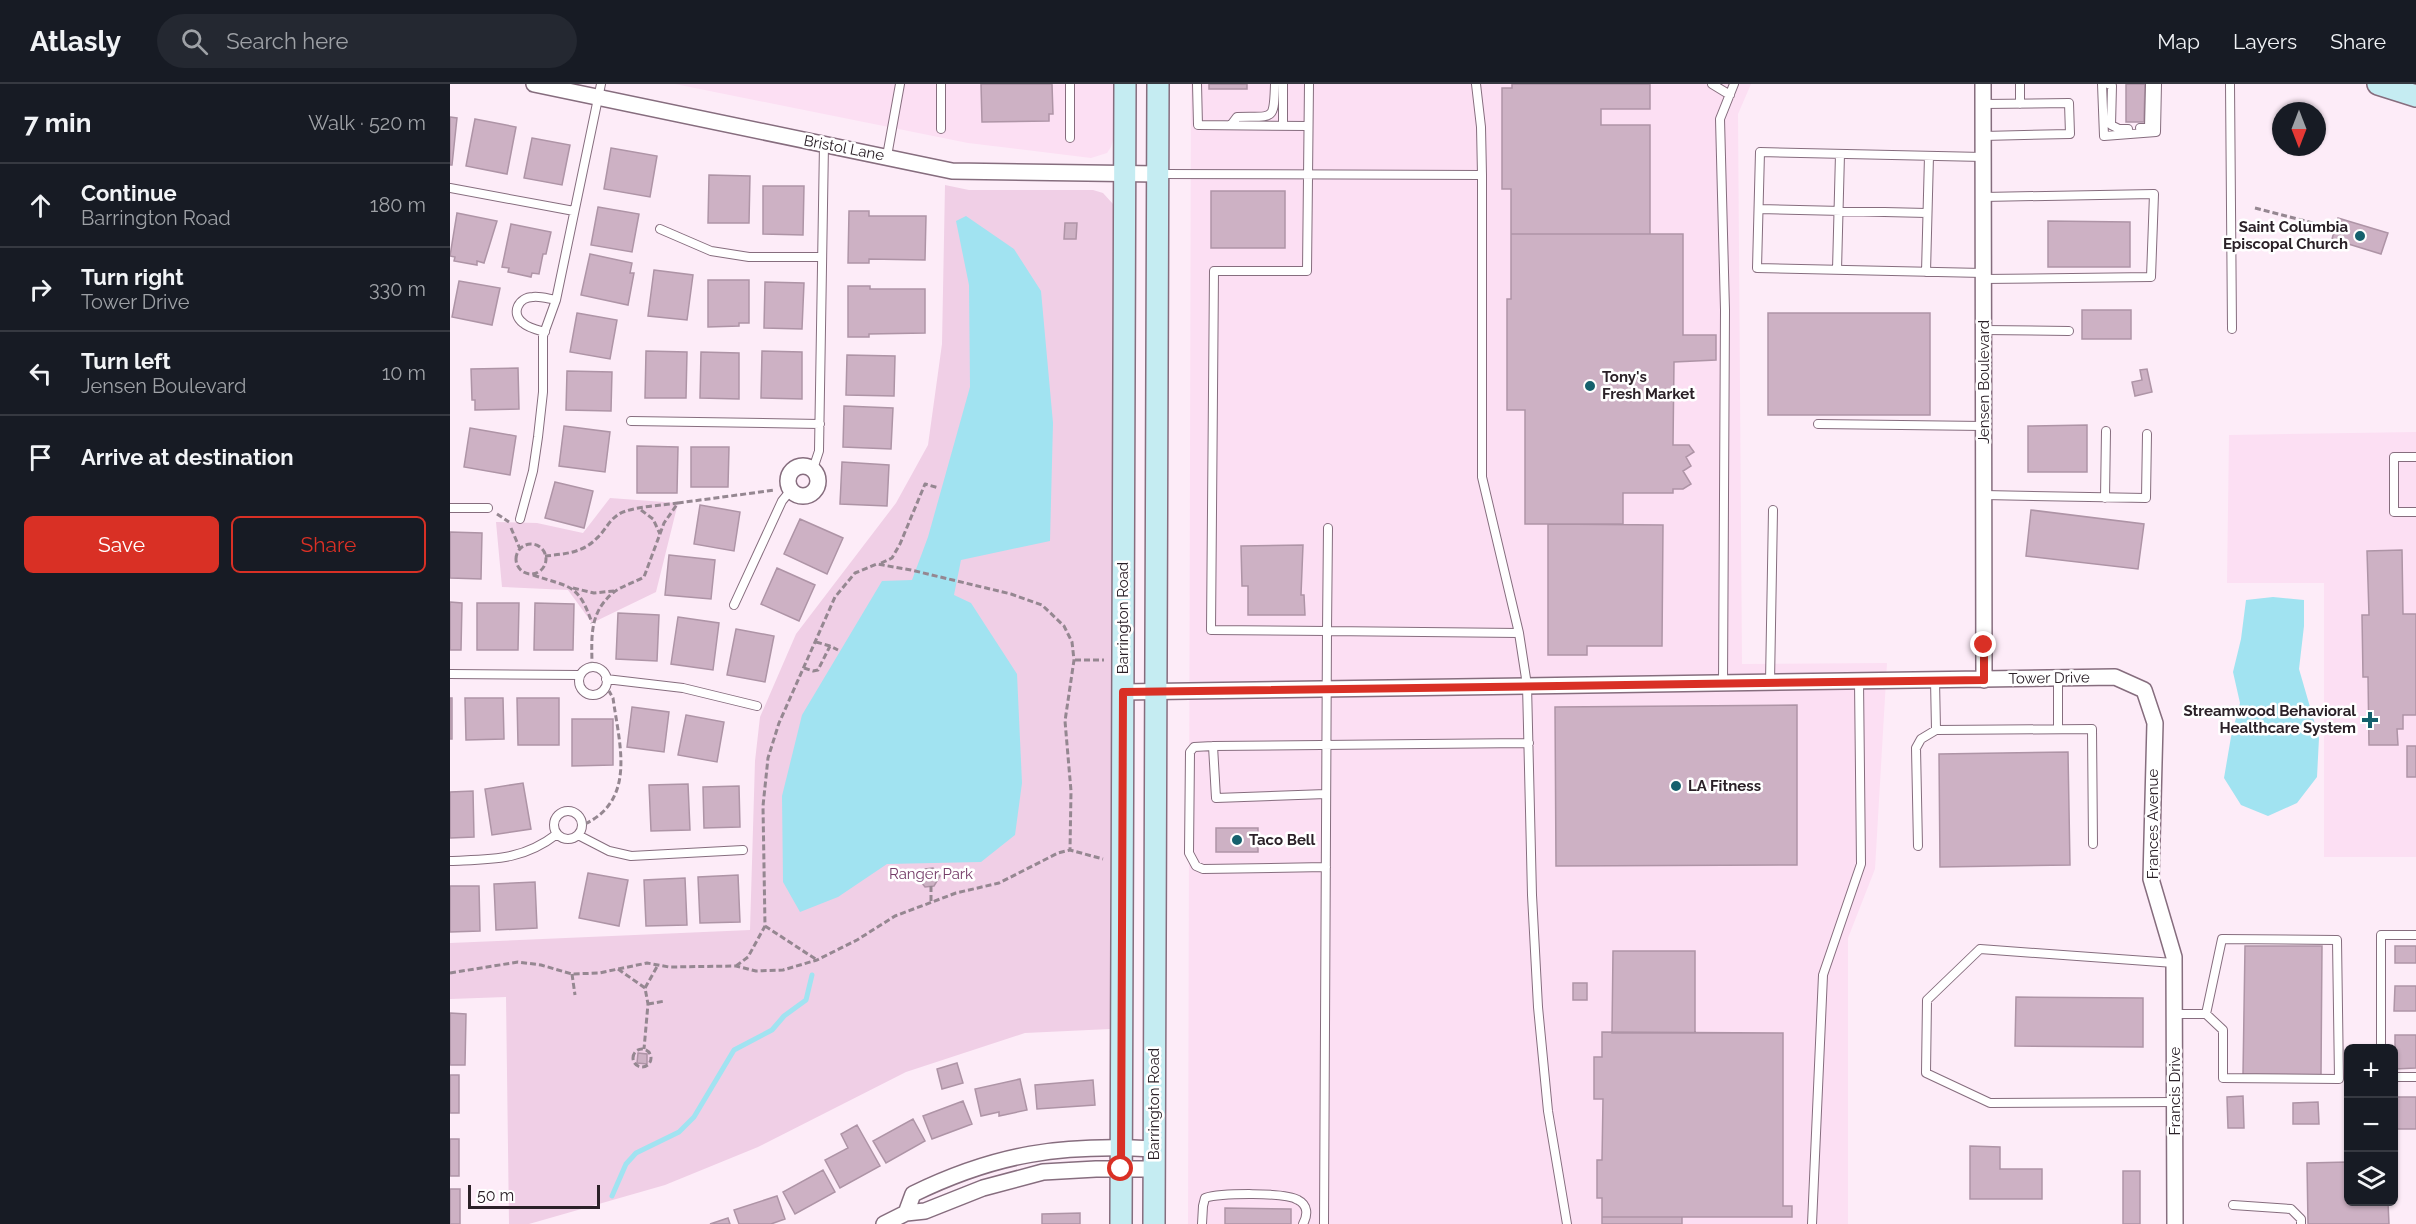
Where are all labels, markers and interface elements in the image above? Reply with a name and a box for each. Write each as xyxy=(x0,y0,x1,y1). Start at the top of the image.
search box xyxy=(157,14,577,68)
text: Atlasly xyxy=(30,25,121,58)
icon: search xyxy=(178,25,211,58)
text: Search here xyxy=(226,28,348,54)
text: Map xyxy=(2157,29,2200,54)
text: Layers xyxy=(2233,29,2297,54)
text: Share xyxy=(2330,29,2386,54)
north arrow xyxy=(2272,102,2326,156)
text: 7 min xyxy=(24,108,91,138)
text: Walk · 520 m xyxy=(308,111,426,135)
street label: Bristol Lane xyxy=(802,131,886,165)
text: Continue xyxy=(81,180,177,206)
icon: ahead xyxy=(24,189,57,222)
text: 180 m xyxy=(370,193,426,217)
text: Barrington Road xyxy=(81,206,231,230)
place label: Saint Columbia Episcopal Church xyxy=(2223,218,2348,253)
marker: Saint Columbia Episcopal Church xyxy=(2353,229,2367,243)
text: Turn right xyxy=(81,264,184,290)
icon: right xyxy=(24,273,57,306)
text: 330 m xyxy=(369,277,426,301)
text: Tower Drive xyxy=(81,290,190,314)
street label: Jensen Boulevard xyxy=(1975,320,1993,444)
text: Turn left xyxy=(81,348,171,374)
icon: left xyxy=(24,357,57,390)
text: 10 m xyxy=(382,361,426,385)
place label: Tony's Fresh Market xyxy=(1602,368,1695,403)
text: Jensen Boulevard xyxy=(81,374,247,398)
marker: Tony's Fresh Market xyxy=(1583,379,1597,393)
icon: arrive xyxy=(24,441,57,474)
text: Arrive at destination xyxy=(81,444,294,470)
button: Save xyxy=(24,516,219,573)
button: Share xyxy=(231,516,426,573)
street label: Barrington Road xyxy=(1114,562,1132,674)
route end xyxy=(1970,631,1996,657)
street label: Tower Drive xyxy=(2008,668,2090,688)
place label: Streamwood Behavioral Healthcare System xyxy=(2183,702,2356,737)
marker: Streamwood Behavioral Healthcare System xyxy=(2361,711,2379,729)
street label: Frances Avenue xyxy=(2144,768,2162,879)
place label: LA Fitness xyxy=(1688,777,1761,795)
marker: LA Fitness xyxy=(1669,779,1683,793)
place label: Taco Bell xyxy=(1249,831,1316,849)
marker: Taco Bell xyxy=(1230,833,1244,847)
park label: Ranger Park xyxy=(889,865,973,883)
map controls xyxy=(2344,1044,2398,1206)
button: + xyxy=(2344,1044,2398,1098)
street label: Francis Drive xyxy=(2166,1046,2184,1135)
street label: Barrington Road xyxy=(1145,1048,1163,1160)
button: − xyxy=(2344,1098,2398,1152)
button: layers xyxy=(2344,1152,2398,1206)
route start xyxy=(1107,1155,1133,1181)
scale bar xyxy=(468,1182,600,1210)
text: 50 m xyxy=(477,1186,514,1205)

